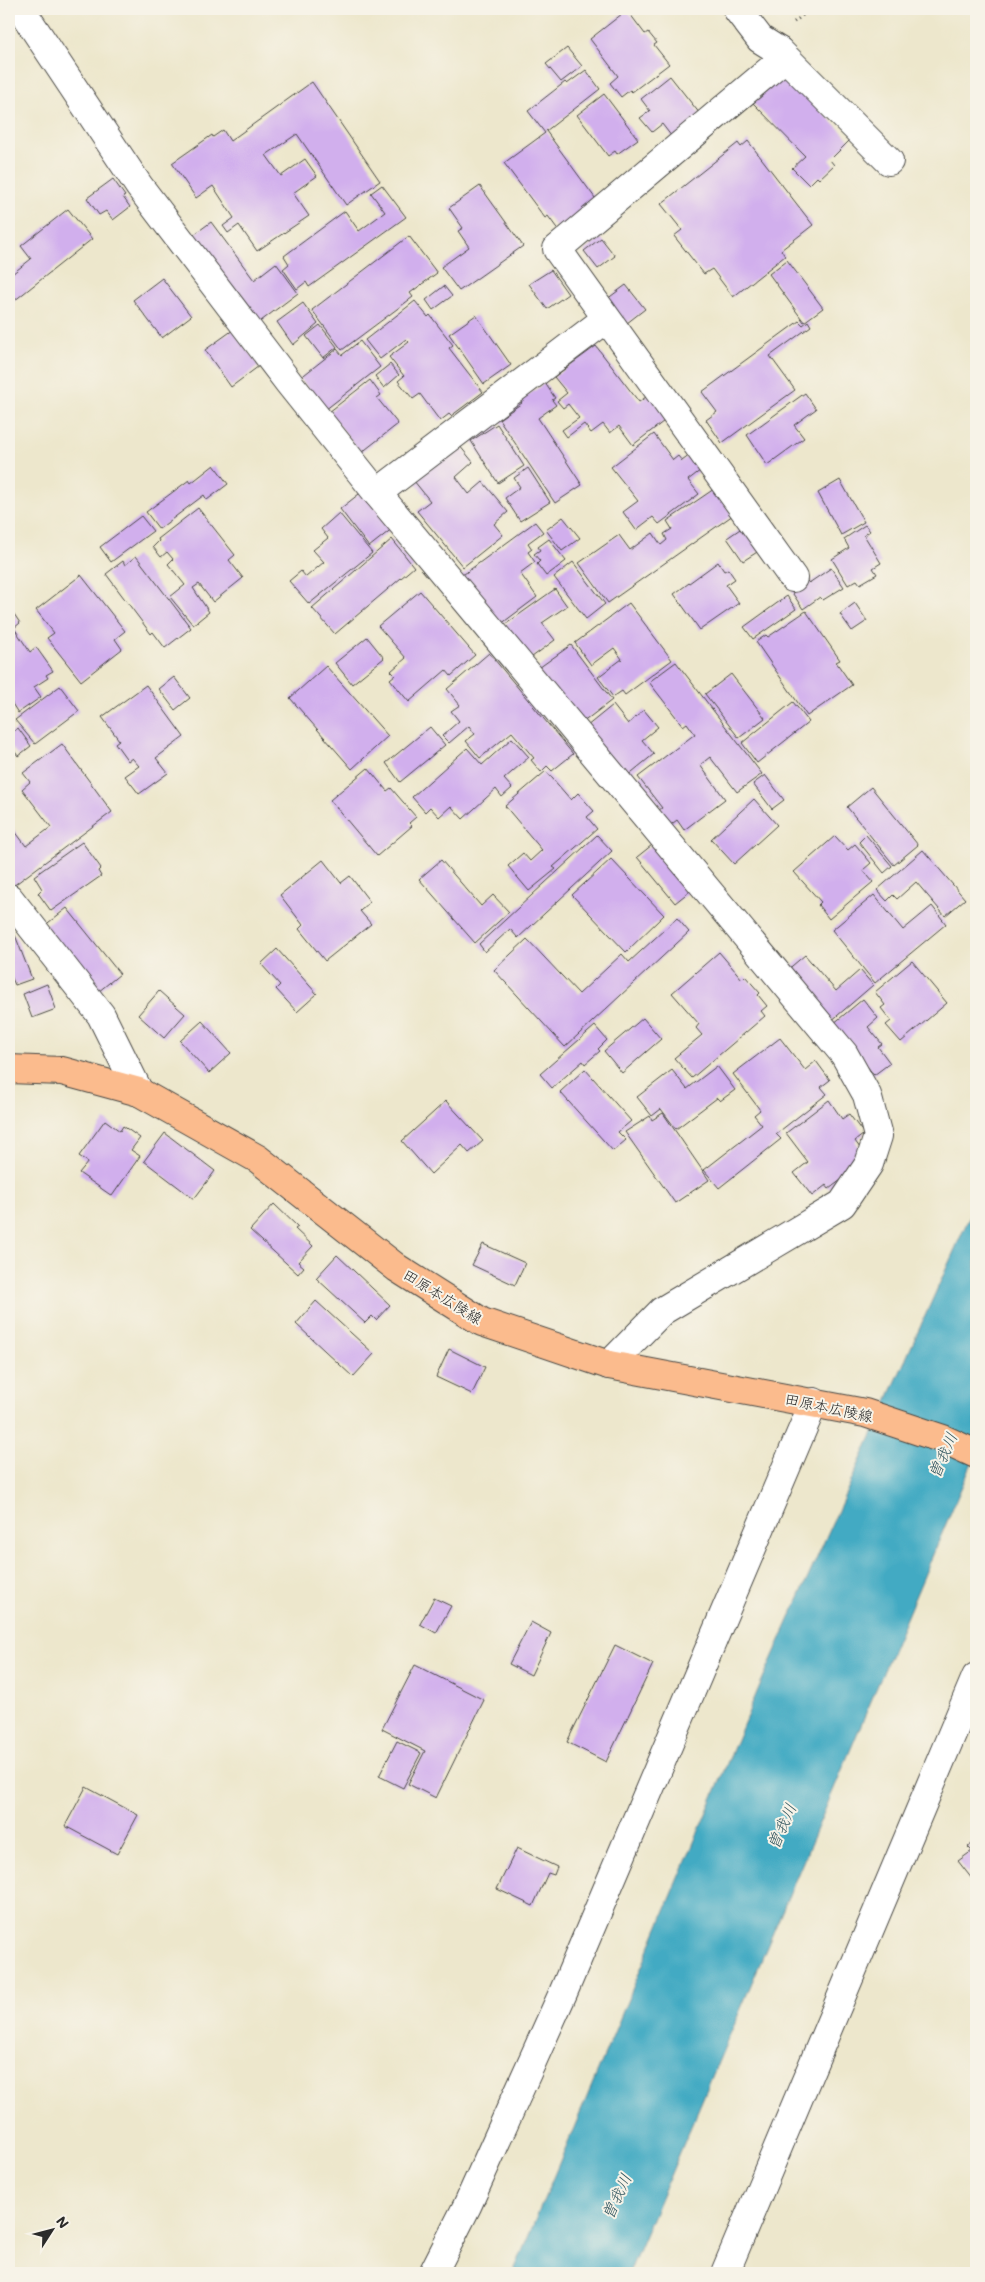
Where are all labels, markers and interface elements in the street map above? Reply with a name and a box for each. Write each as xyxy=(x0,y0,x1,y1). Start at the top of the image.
street label: 田原本広陵線 xyxy=(400,1264,486,1328)
street label: 田原本広陵線 xyxy=(783,1388,875,1426)
water label: 曽我川 xyxy=(923,1429,961,1481)
water label: 曽我川 xyxy=(762,1800,800,1852)
water label: 曽我川 xyxy=(596,2170,636,2222)
north arrow xyxy=(28,2204,78,2254)
text: N xyxy=(52,2212,74,2232)

